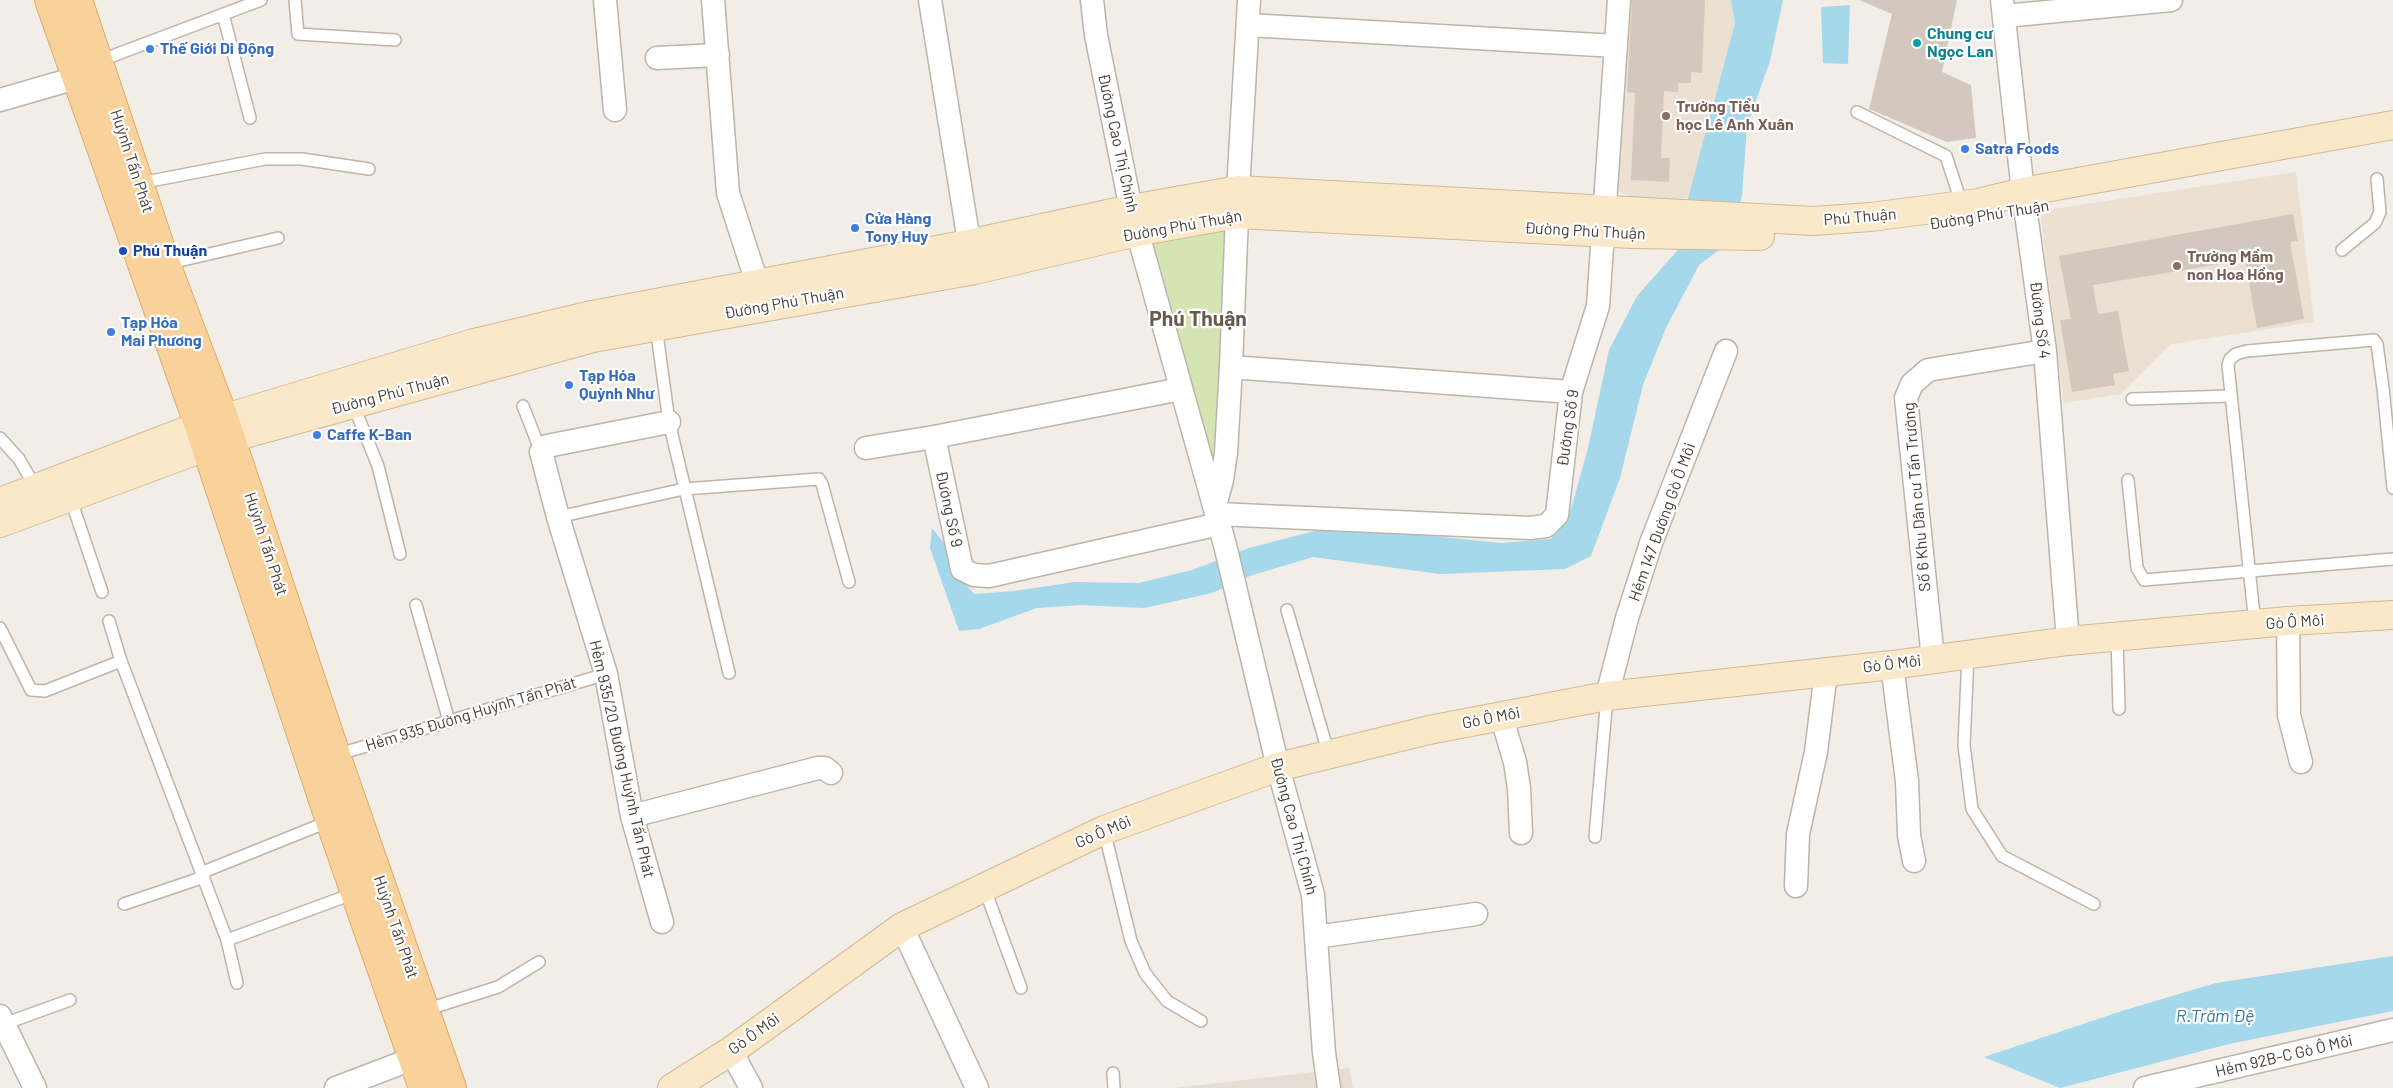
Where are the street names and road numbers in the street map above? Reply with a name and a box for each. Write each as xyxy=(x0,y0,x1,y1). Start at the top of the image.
street label: Đường Cao Thị Chính xyxy=(1094,72,1142,214)
street label: Huỳnh Tấn Phát xyxy=(106,107,158,215)
street label: Đường Phú Thuận xyxy=(1928,196,2050,234)
street label: Phú Thuận xyxy=(1823,204,1897,230)
street label: Đường Phú Thuận xyxy=(1121,206,1243,246)
street label: Đường Phú Thuận xyxy=(1524,218,1646,244)
street label: Đường Số 4 xyxy=(2026,280,2054,360)
street label: Đường Phú Thuận xyxy=(723,283,845,323)
street label: Đường Phú Thuận xyxy=(329,369,451,419)
street label: Đường Số 9 xyxy=(1553,388,1583,468)
street label: Số 6 Khu Dân cư Tấn Trường xyxy=(1899,402,1935,592)
street label: Hẻm 147 Đường Gò Ô Môi xyxy=(1624,440,1700,604)
street label: Đường Số 9 xyxy=(932,469,966,549)
street label: Huỳnh Tấn Phát xyxy=(240,490,292,598)
street label: Gò Ô Môi xyxy=(2265,610,2325,634)
street label: Hẻm 935/20 Đường Huỳnh Tấn Phát xyxy=(585,638,659,880)
street label: Gò Ô Môi xyxy=(1862,651,1922,677)
street label: Hẻm 935 Đường Huỳnh Tấn Phát xyxy=(363,673,579,755)
street label: Gò Ô Môi xyxy=(1460,703,1522,733)
street label: Đường Cao Thị Chính xyxy=(1266,755,1322,897)
street label: Gò Ô Môi xyxy=(1072,812,1134,852)
street label: Huỳnh Tấn Phát xyxy=(369,873,423,981)
street label: Gò Ô Môi xyxy=(725,1009,783,1059)
street label: Hẻm 92B-C Gò Ô Môi xyxy=(2213,1031,2355,1081)

